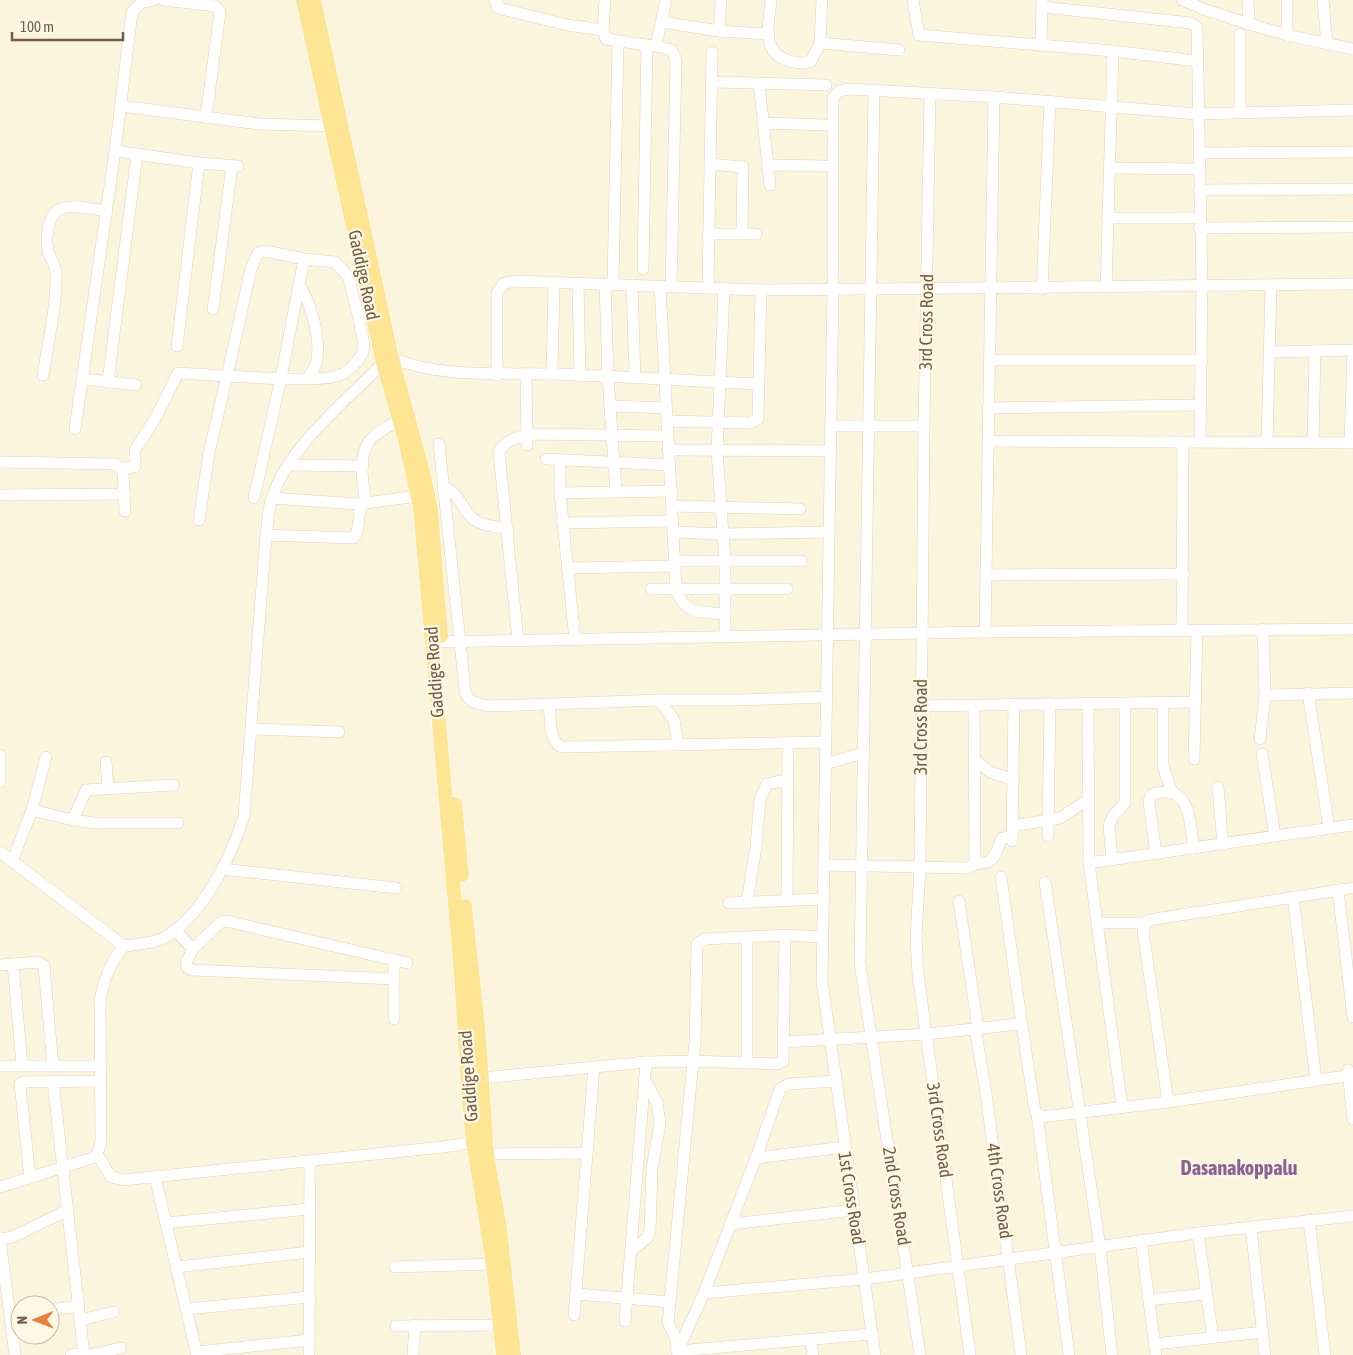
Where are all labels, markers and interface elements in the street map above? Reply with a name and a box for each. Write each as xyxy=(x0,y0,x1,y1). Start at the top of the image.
scale bar xyxy=(12,10,124,42)
text: 100 m xyxy=(20,18,54,35)
street label: Gaddige Road xyxy=(344,228,384,322)
street label: 3rd Cross Road xyxy=(915,274,937,370)
street label: Gaddige Road xyxy=(420,626,448,718)
street label: 3rd Cross Road xyxy=(910,679,931,775)
street label: Gaddige Road xyxy=(454,1030,482,1122)
street label: 3rd Cross Road xyxy=(923,1081,957,1179)
street label: 4th Cross Road xyxy=(983,1142,1017,1240)
street label: 2nd Cross Road xyxy=(879,1145,915,1247)
street label: 1st Cross Road xyxy=(834,1150,870,1246)
district label: Dasanakoppalu xyxy=(1181,1156,1298,1179)
north arrow xyxy=(10,1295,60,1345)
text: N xyxy=(14,1316,30,1324)

